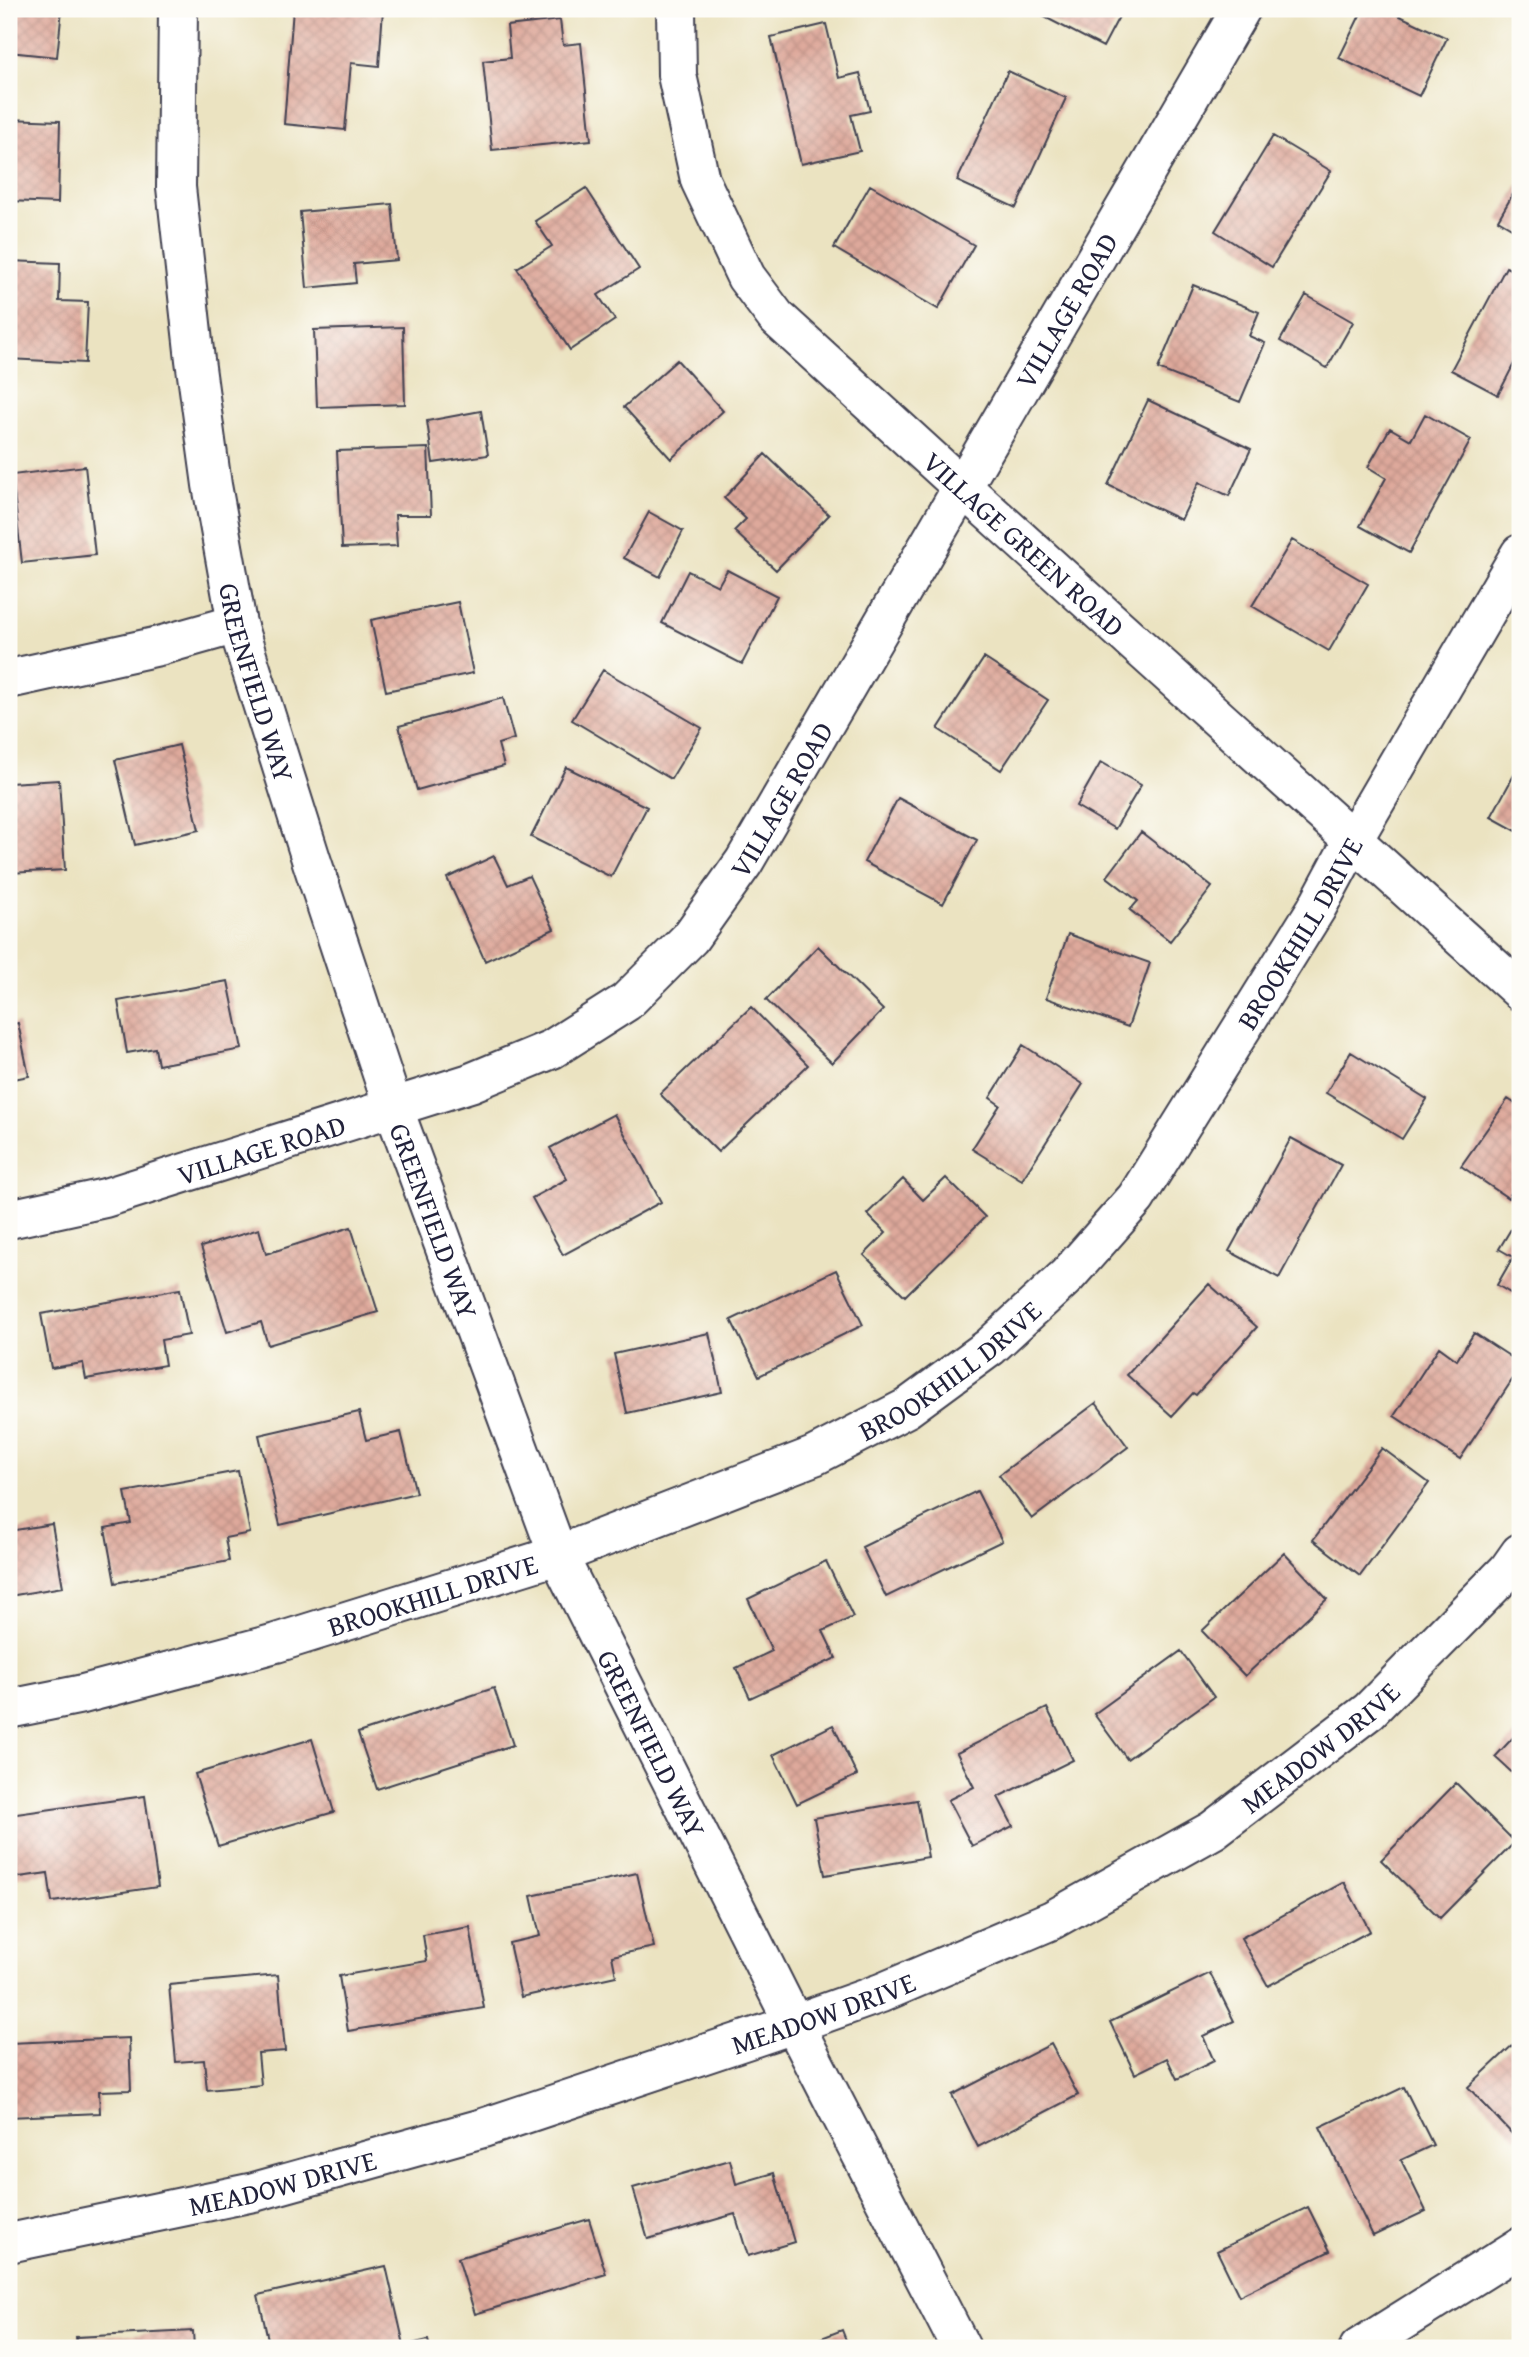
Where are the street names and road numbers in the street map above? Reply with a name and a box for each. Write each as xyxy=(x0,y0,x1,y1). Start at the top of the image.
street label: VILLAGE ROAD xyxy=(1004,224,1127,395)
street label: VILLAGE GREEN ROAD xyxy=(915,441,1134,646)
street label: GREENFIELD WAY xyxy=(210,580,306,787)
street label: VILLAGE ROAD xyxy=(719,714,842,885)
street label: BROOKHILL DRIVE xyxy=(1226,829,1372,1037)
street label: VILLAGE ROAD xyxy=(172,1103,350,1194)
street label: GREENFIELD WAY xyxy=(380,1117,490,1324)
street label: BROOKHILL DRIVE xyxy=(851,1290,1050,1450)
street label: BROOKHILL DRIVE xyxy=(322,1542,542,1646)
street label: GREENFIELD WAY xyxy=(588,1642,717,1844)
street label: MEADOW DRIVE xyxy=(1232,1671,1408,1823)
street label: MEADOW DRIVE xyxy=(726,1960,921,2064)
street label: MEADOW DRIVE xyxy=(185,2138,381,2226)

